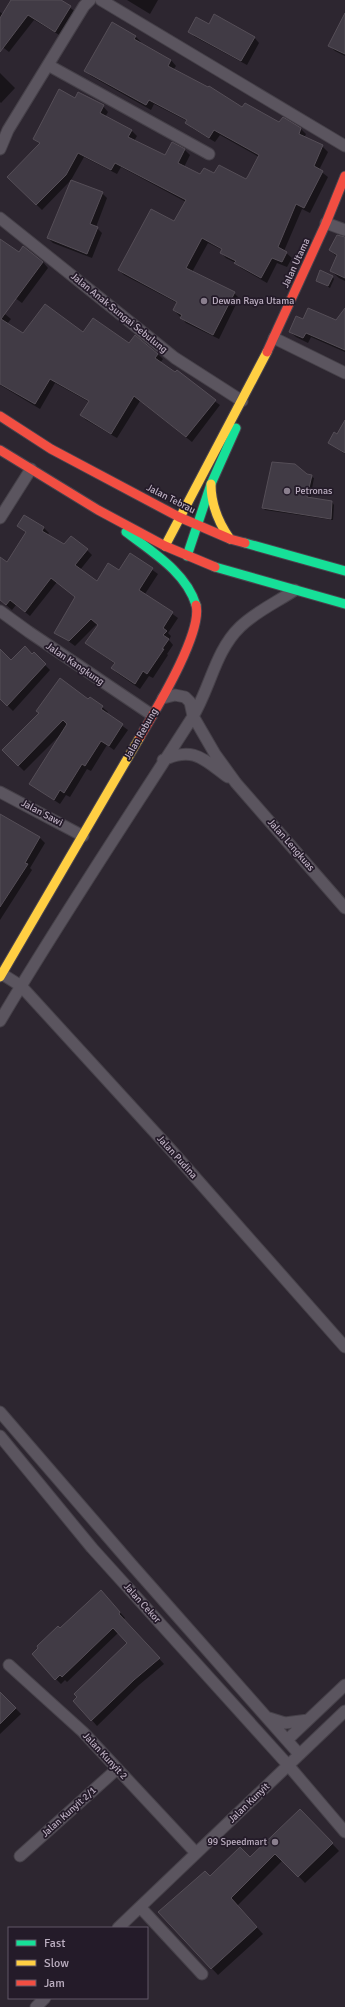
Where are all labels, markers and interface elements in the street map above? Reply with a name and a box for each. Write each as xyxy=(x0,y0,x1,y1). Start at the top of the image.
street label: Jalan Utama xyxy=(279,236,313,290)
street label: Jalan Anak Sungai Sebulung xyxy=(68,270,170,356)
place label: Dewan Raya Utama xyxy=(212,295,294,307)
marker: Dewan Raya Utama xyxy=(199,296,209,306)
street label: Jalan Tebrau xyxy=(144,482,198,516)
place label: Petronas xyxy=(295,485,333,497)
marker: Petronas xyxy=(282,486,292,496)
street label: Jalan Kangkung xyxy=(44,640,106,688)
street label: Jalan Rebung xyxy=(121,706,161,762)
street label: Jalan Sawi xyxy=(19,797,65,829)
street label: Jalan Lengkuas xyxy=(265,816,317,874)
street label: Jalan Pudina xyxy=(154,1133,200,1181)
street label: Jalan Cekor xyxy=(121,1581,163,1626)
street label: Jalan Kunyit 2 xyxy=(80,1730,130,1782)
street label: Jalan Kunyit xyxy=(226,1780,272,1826)
street label: Jalan Kunyit 2/1 xyxy=(39,1784,99,1840)
place label: 99 Speedmart xyxy=(207,1836,267,1848)
marker: 99 Speedmart xyxy=(270,1837,280,1847)
legend xyxy=(8,1927,148,1999)
text: Fast xyxy=(44,1936,65,1951)
text: Slow xyxy=(44,1956,69,1971)
text: Jam xyxy=(44,1976,65,1991)

